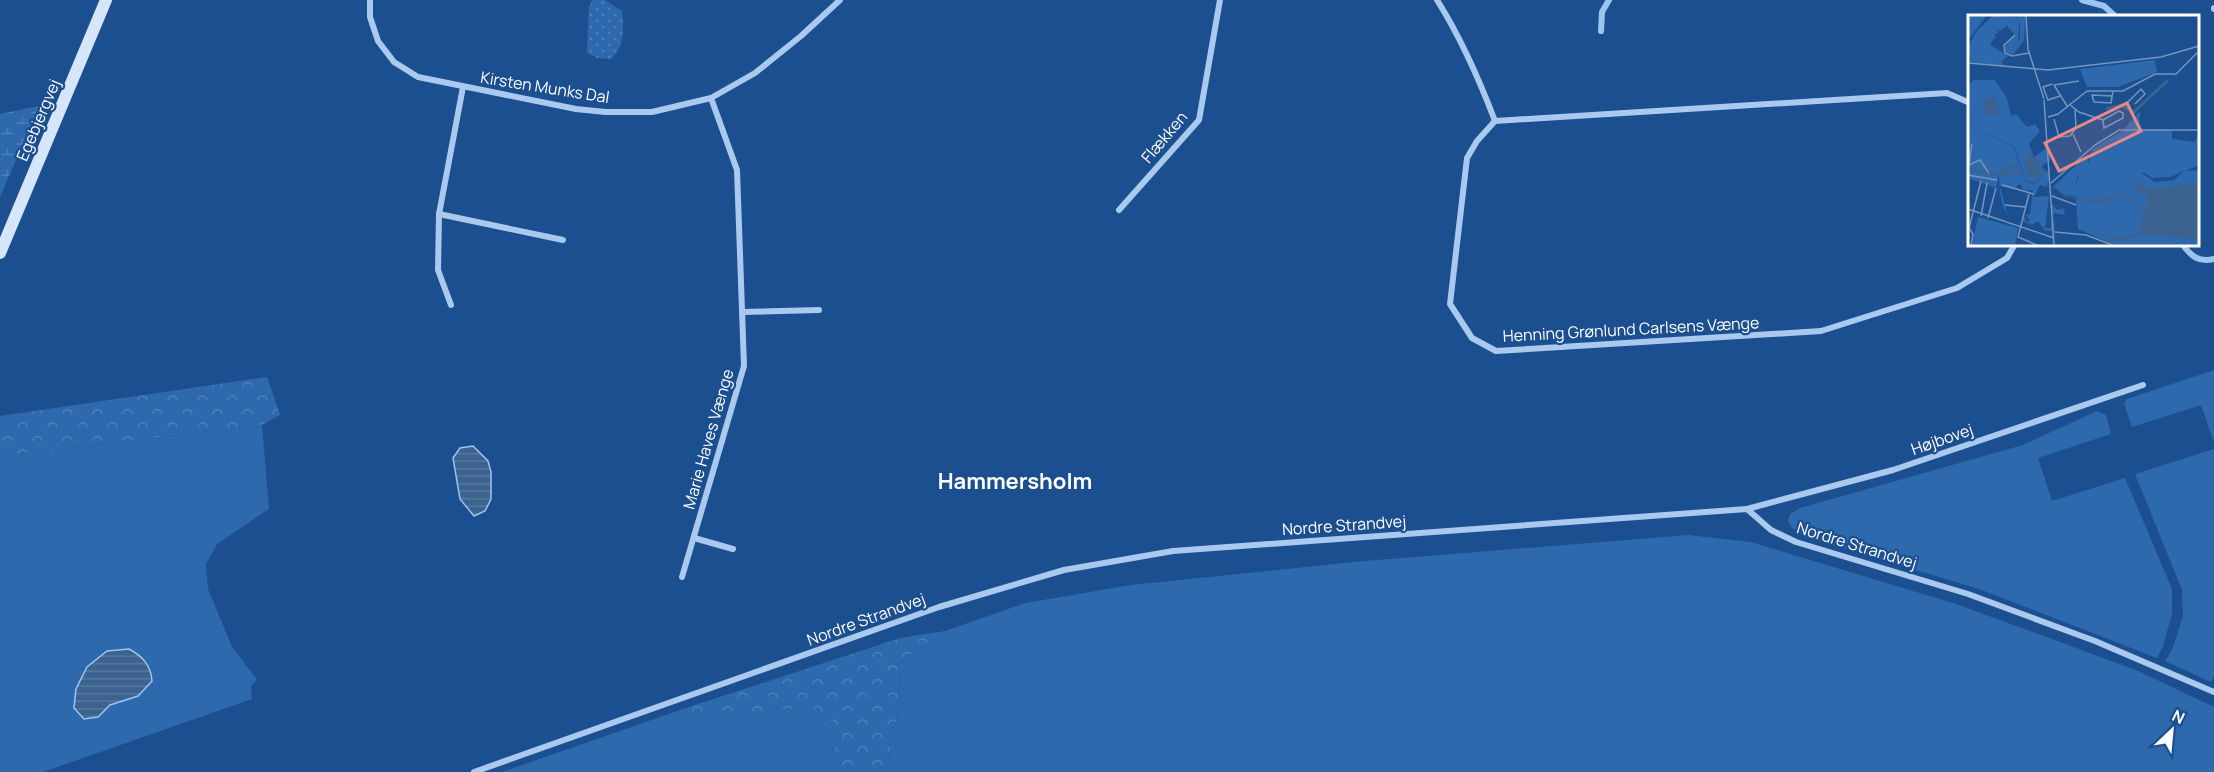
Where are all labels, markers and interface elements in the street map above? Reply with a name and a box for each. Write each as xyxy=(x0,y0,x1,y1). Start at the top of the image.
inset map xyxy=(1968,15,2199,246)
street label: Kirsten Munks Dal xyxy=(479,66,611,108)
street label: Egebjergvej xyxy=(11,76,65,164)
street label: Flækken xyxy=(1136,106,1192,168)
street label: Henning Grønlund Carlsens Vænge xyxy=(1502,311,1760,347)
street label: Marie Haves Vænge xyxy=(677,366,739,512)
street label: Højbovej xyxy=(1908,418,1976,460)
district label: Hammersholm xyxy=(938,466,1092,496)
street label: Nordre Strandvej xyxy=(1281,510,1407,540)
street label: Nordre Strandvej xyxy=(1794,516,1920,574)
street label: Nordre Strandvej xyxy=(804,587,928,651)
north arrow xyxy=(2142,700,2202,760)
text: N xyxy=(2169,704,2189,729)

